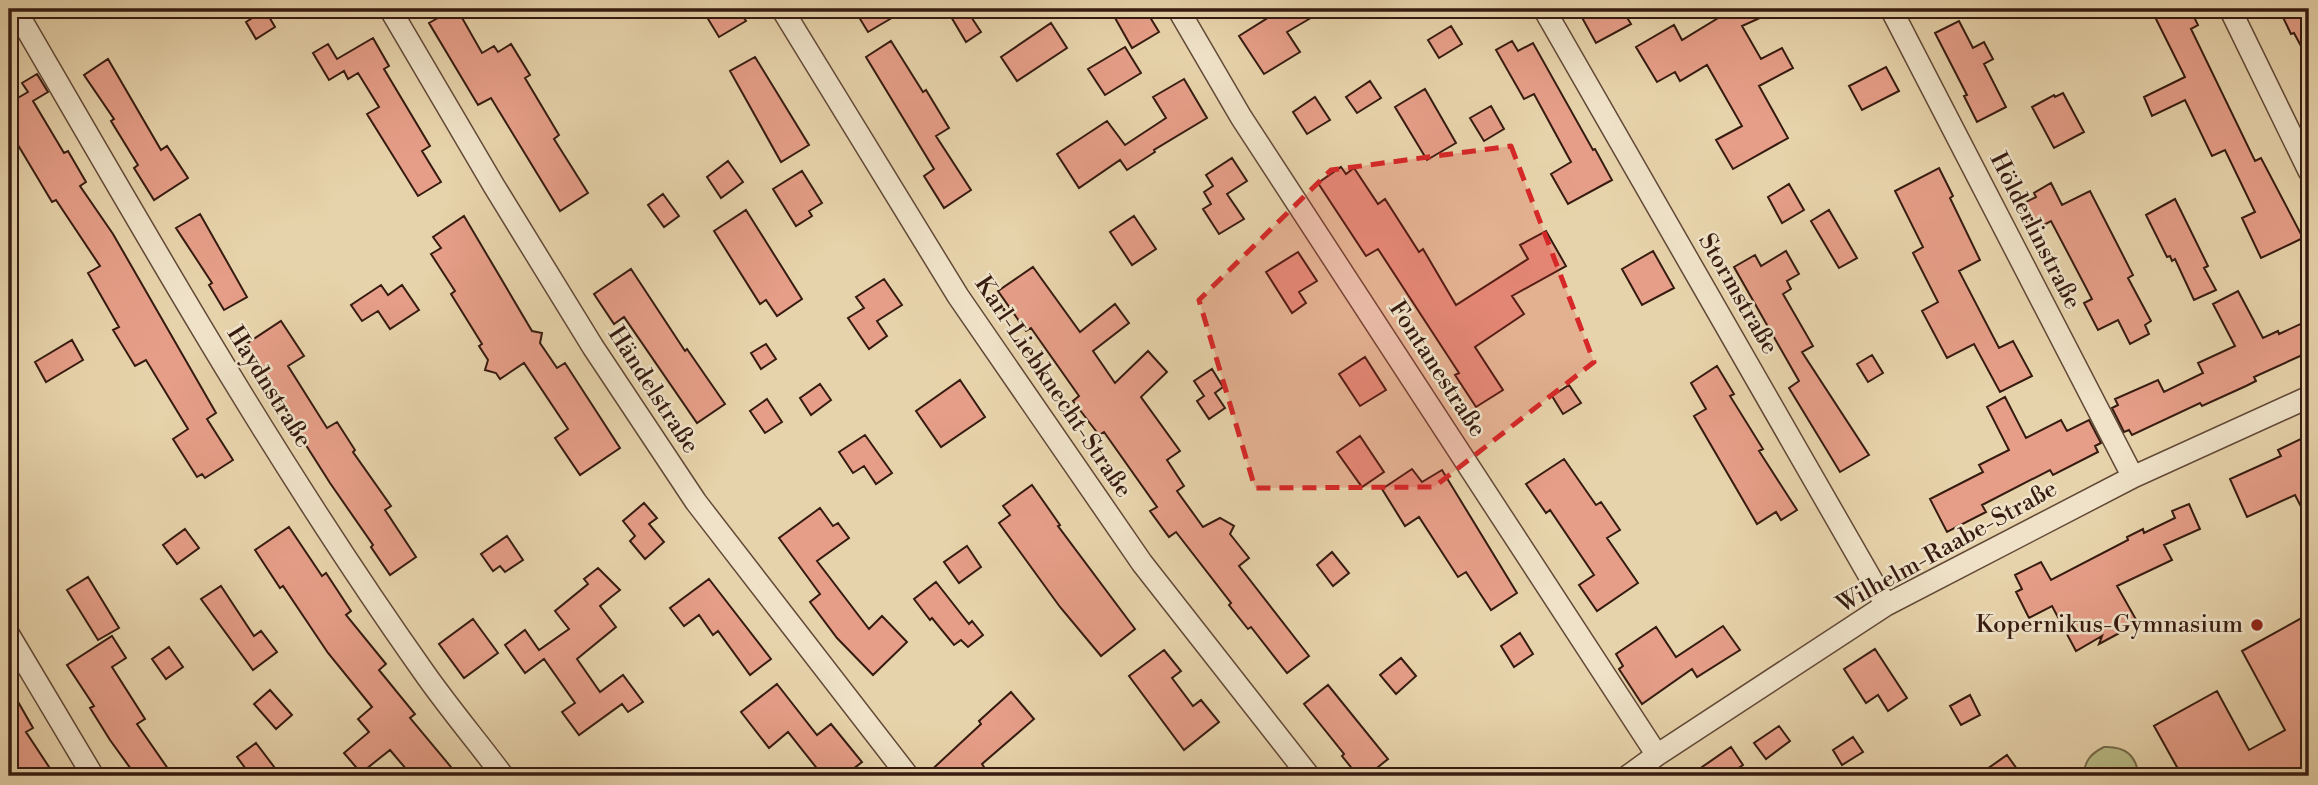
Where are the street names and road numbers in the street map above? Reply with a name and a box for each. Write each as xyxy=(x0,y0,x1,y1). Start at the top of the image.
street label: Hölderlinstraße xyxy=(1983,148,2087,314)
street label: Stormstraße xyxy=(1691,228,1785,360)
street label: Karl-Liebknecht-Straße xyxy=(968,271,1138,503)
street label: Fontanestraße xyxy=(1382,295,1492,443)
street label: Haydnstraße xyxy=(220,321,318,453)
street label: Händelstraße xyxy=(601,321,705,459)
street label: Wilhelm-Raabe-Straße xyxy=(1831,474,2063,621)

